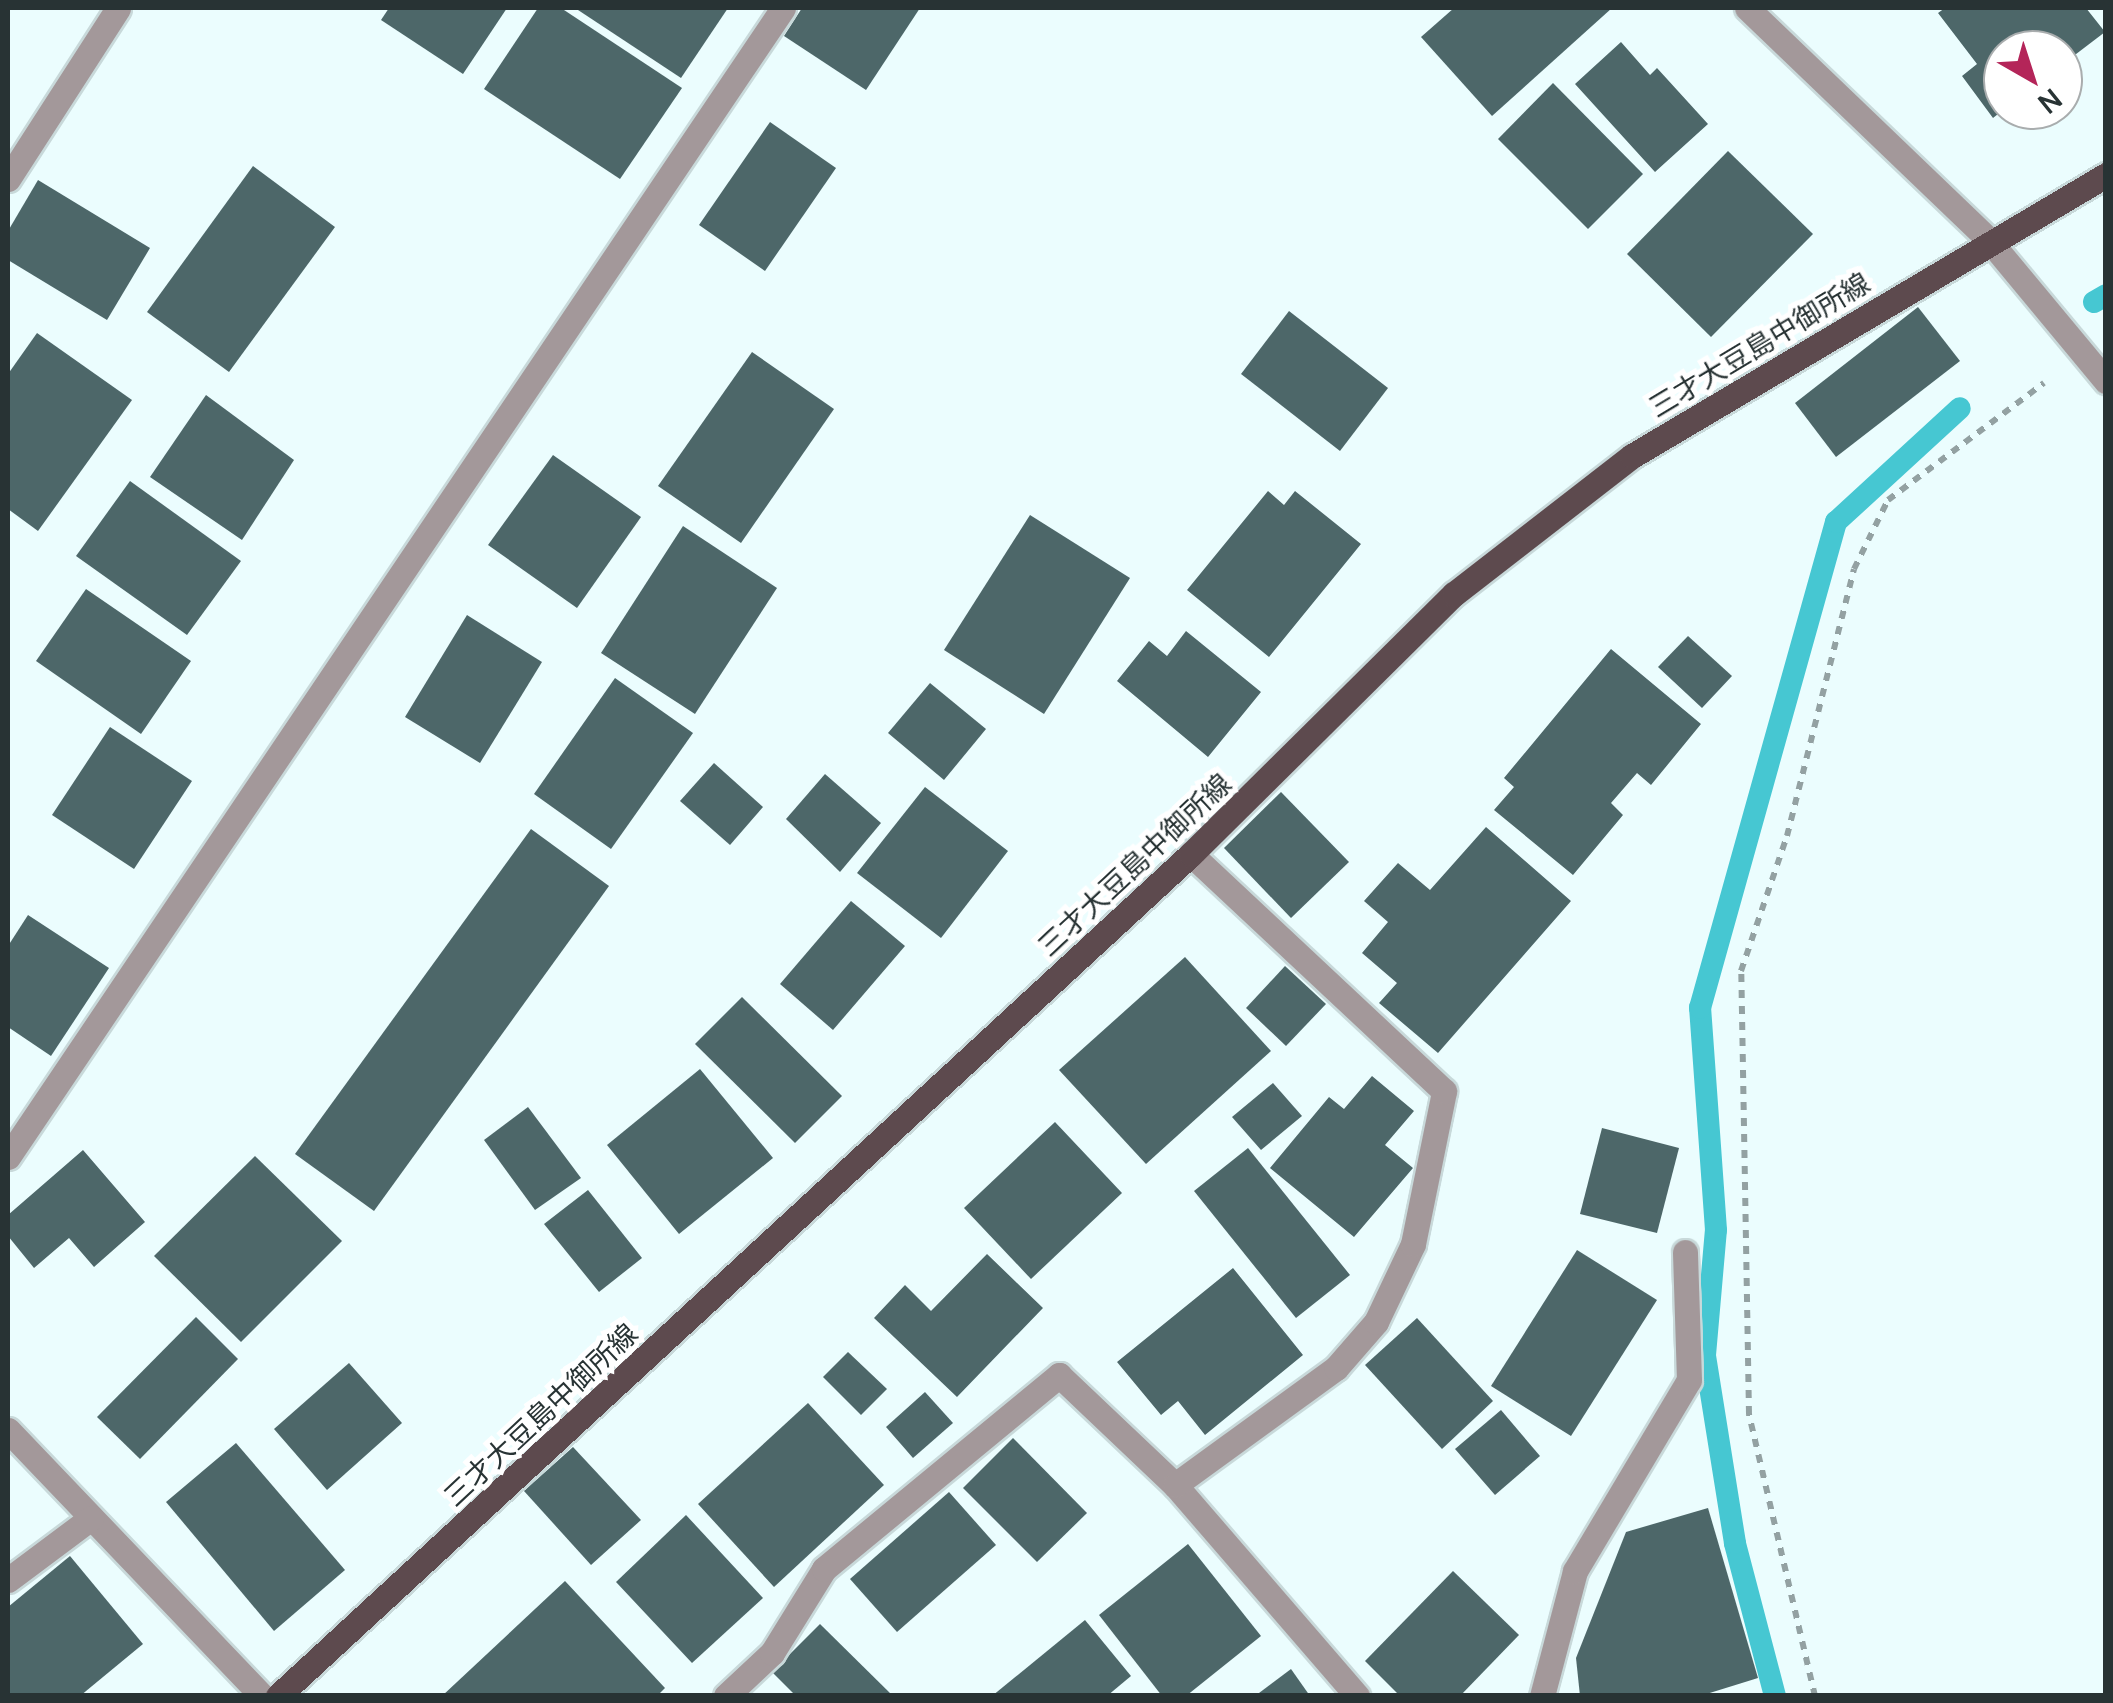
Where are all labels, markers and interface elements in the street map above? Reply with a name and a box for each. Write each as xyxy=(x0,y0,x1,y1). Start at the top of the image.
north arrow xyxy=(1983,30,2083,130)
text: N xyxy=(2031,81,2070,123)
street label: 三才大豆島中御所線 xyxy=(1642,265,1876,423)
street label: 三才大豆島中御所線 xyxy=(1030,766,1238,962)
street label: 三才大豆島中御所線 xyxy=(436,1316,644,1512)

